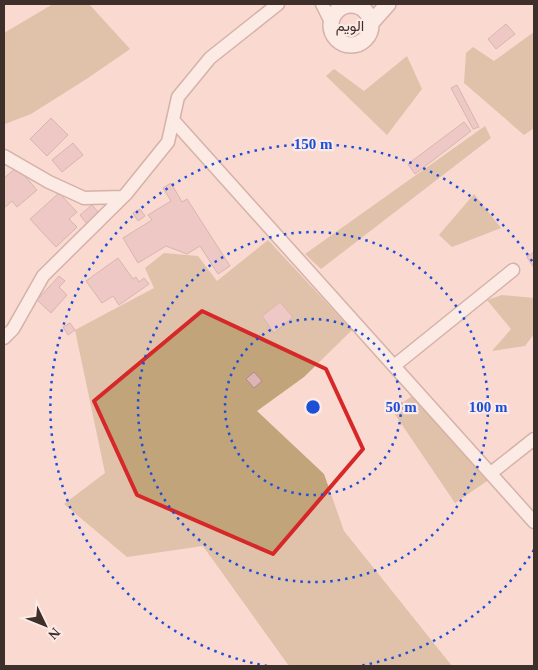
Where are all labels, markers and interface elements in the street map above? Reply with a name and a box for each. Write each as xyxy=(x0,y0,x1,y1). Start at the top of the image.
district label: الويم xyxy=(336,18,364,36)
text: 150 m xyxy=(294,136,333,152)
centre of rings xyxy=(304,398,322,416)
text: 50 m xyxy=(385,399,417,415)
text: 100 m xyxy=(469,399,508,415)
north arrow xyxy=(20,600,70,650)
text: N xyxy=(45,625,63,642)

